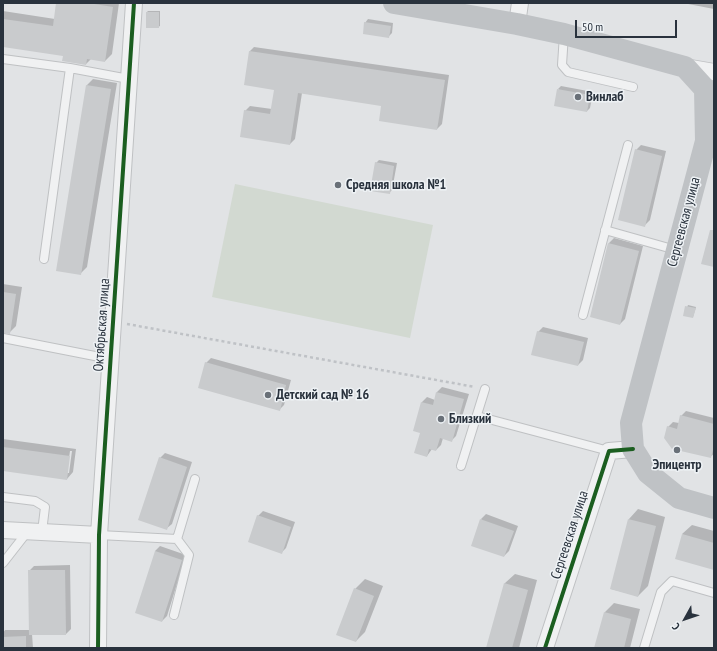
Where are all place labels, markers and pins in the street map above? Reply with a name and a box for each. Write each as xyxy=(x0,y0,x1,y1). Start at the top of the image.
place label: Винлаб xyxy=(586,89,623,105)
marker: Винлаб xyxy=(573,92,583,102)
place label: Средняя школа №1 xyxy=(346,177,446,193)
marker: Средняя школа №1 xyxy=(333,180,343,190)
place label: Детский сад № 16 xyxy=(276,387,369,403)
marker: Детский сад № 16 xyxy=(263,390,273,400)
place label: Близкий xyxy=(449,411,491,427)
marker: Близкий xyxy=(436,414,446,424)
marker: Эпицентр xyxy=(672,445,682,455)
place label: Эпицентр xyxy=(653,457,701,473)

